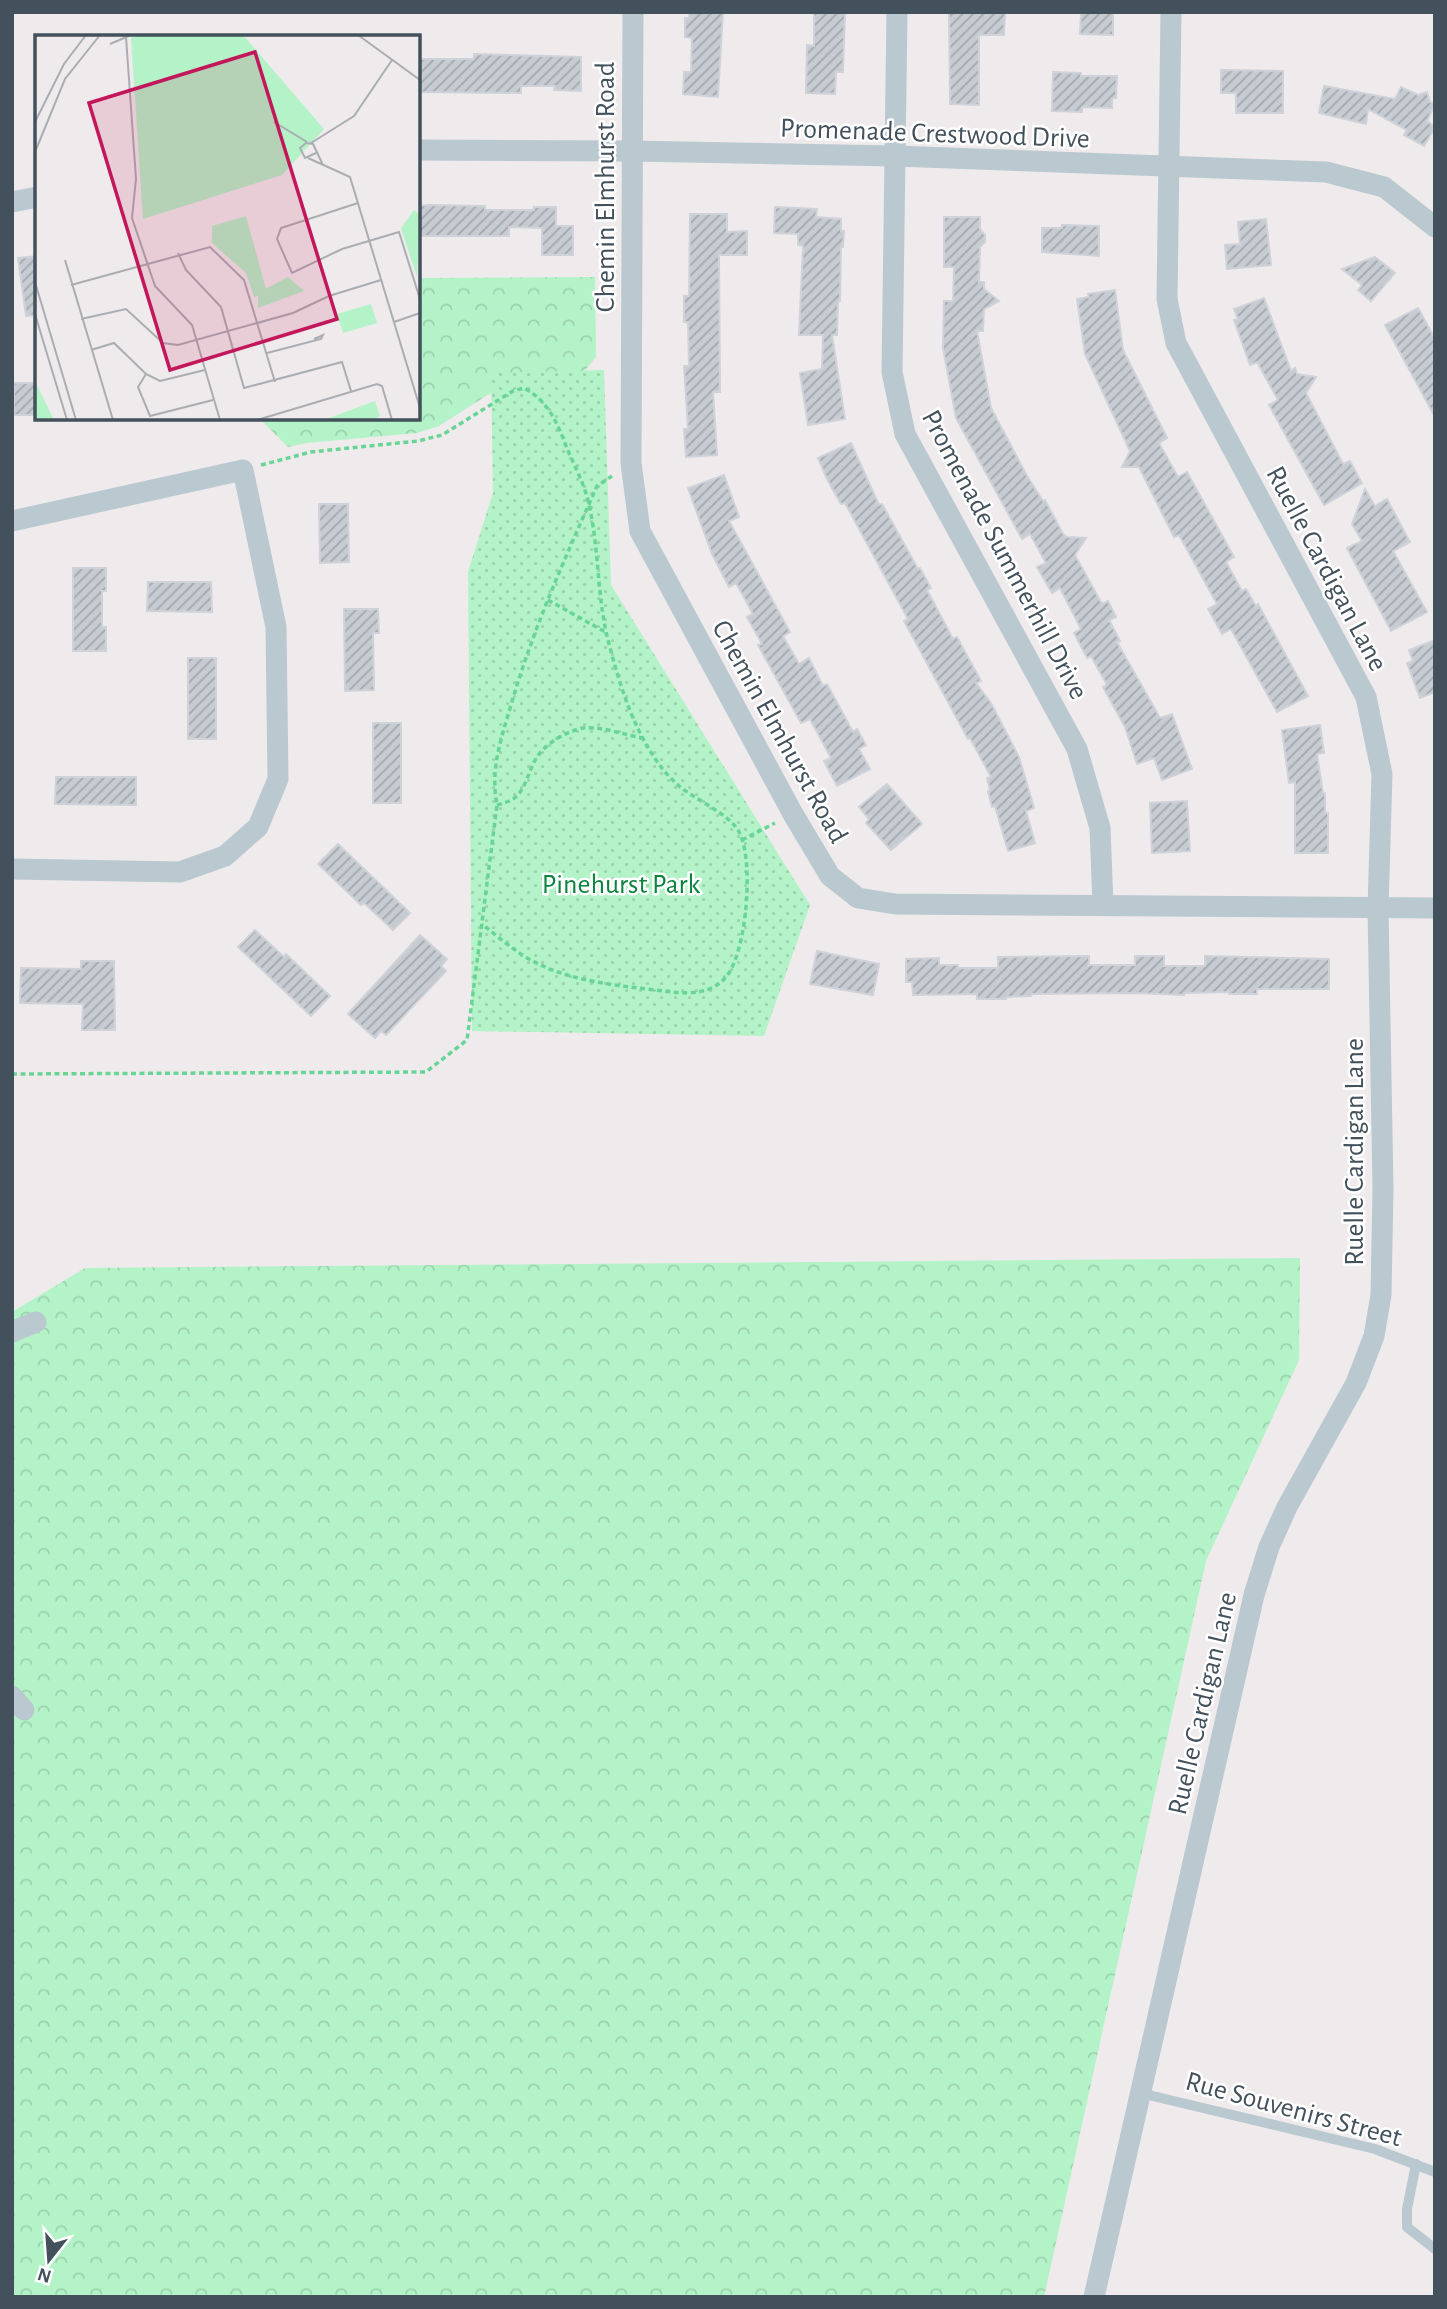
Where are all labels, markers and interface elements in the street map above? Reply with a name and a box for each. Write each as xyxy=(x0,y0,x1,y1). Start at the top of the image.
inset map xyxy=(35,35,420,420)
street label: Chemin Elmhurst Road xyxy=(592,62,620,312)
street label: Promenade Crestwood Drive xyxy=(780,115,1090,153)
street label: Promenade Summerhill Drive xyxy=(916,406,1092,704)
street label: Ruelle Cardigan Lane xyxy=(1260,462,1392,676)
street label: Chemin Elmhurst Road xyxy=(706,616,852,848)
park label: Pinehurst Park xyxy=(542,871,700,899)
street label: Ruelle Cardigan Lane xyxy=(1341,1038,1369,1266)
street label: Ruelle Cardigan Lane xyxy=(1164,1589,1242,1818)
street label: Rue Souvenirs Street xyxy=(1182,2068,1405,2152)
north arrow xyxy=(14,2225,84,2295)
text: N xyxy=(35,2264,54,2286)

